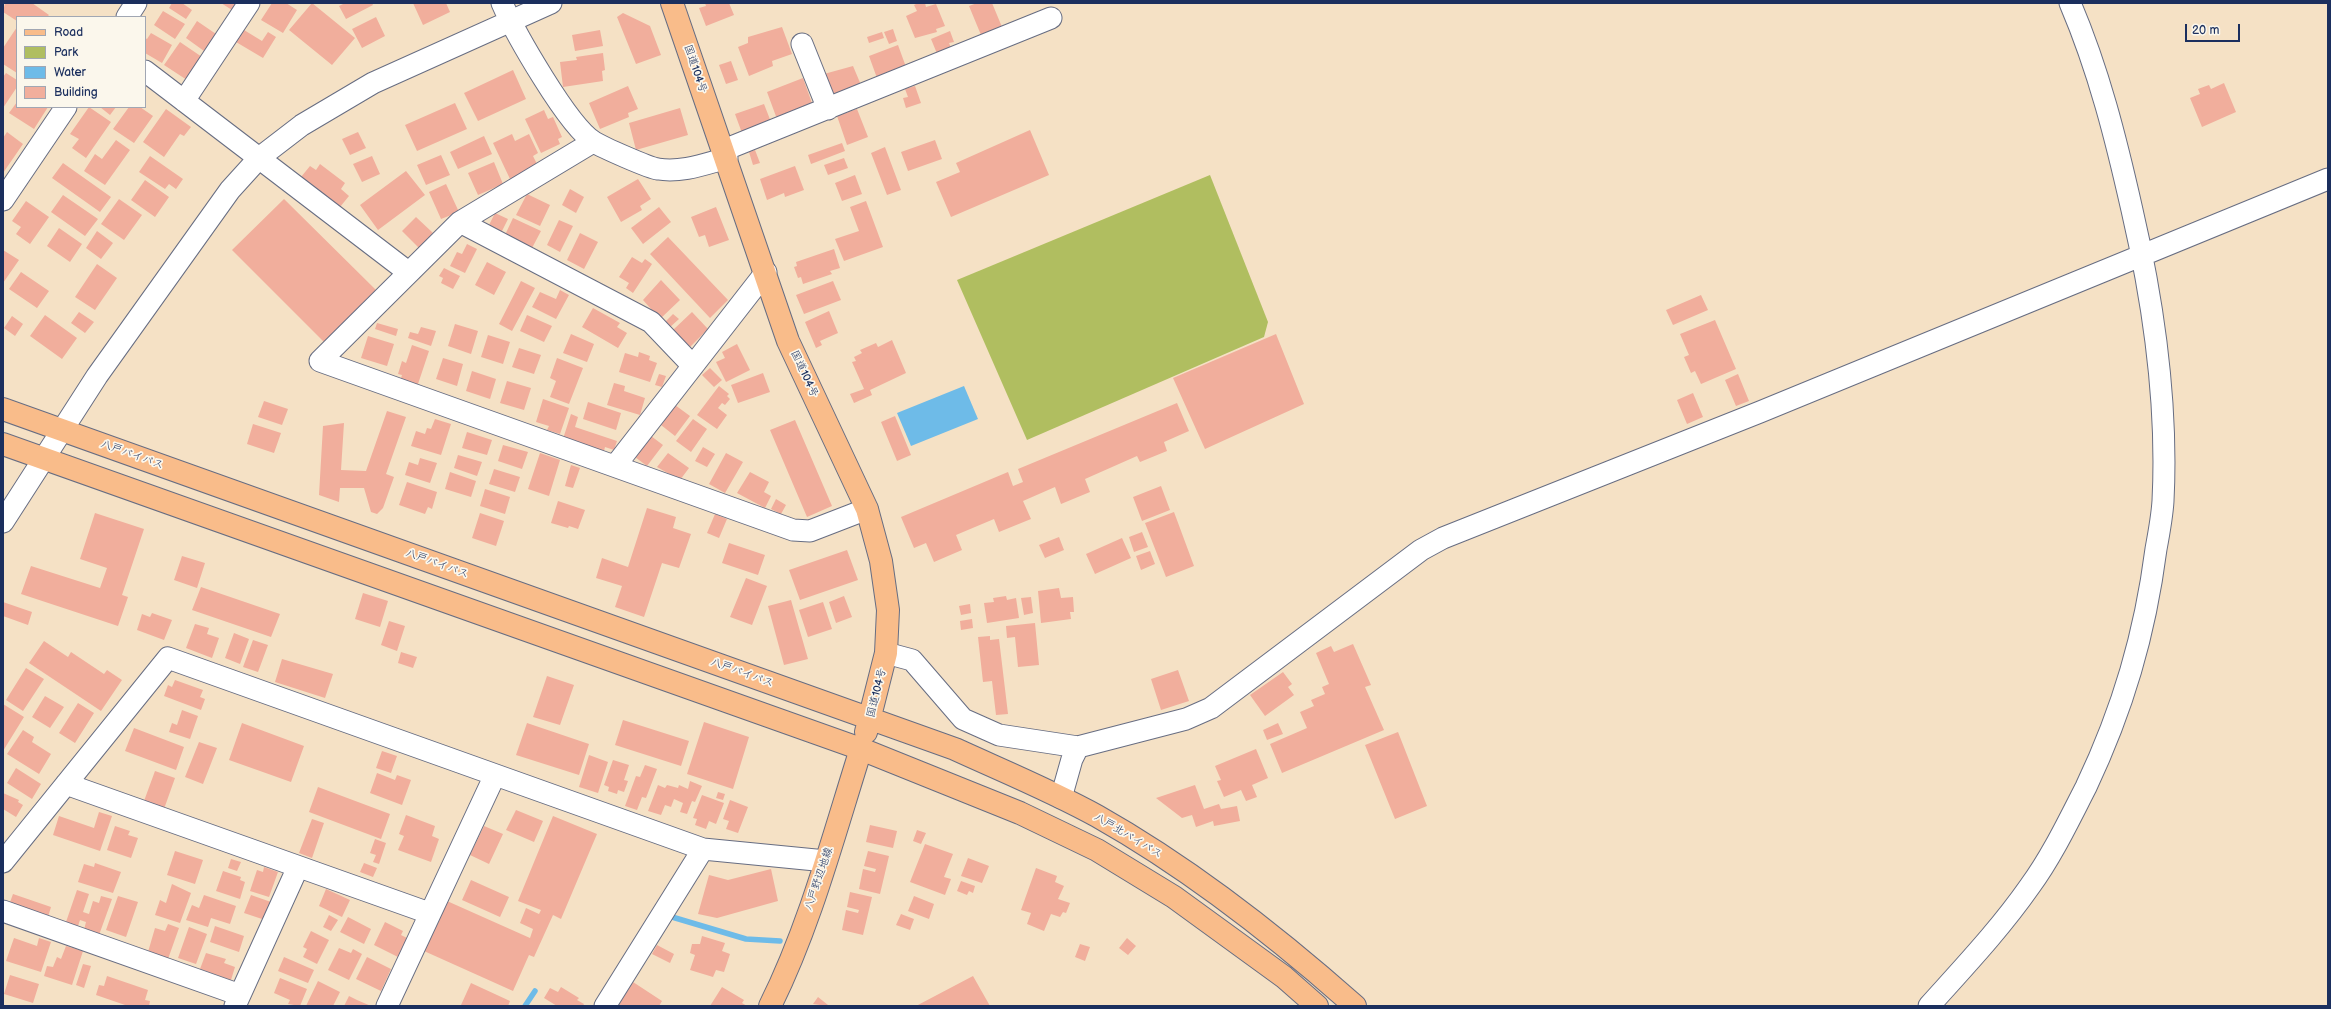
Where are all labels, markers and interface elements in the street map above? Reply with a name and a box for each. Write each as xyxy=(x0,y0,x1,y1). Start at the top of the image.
legend xyxy=(16,16,146,108)
scale bar xyxy=(2187,16,2242,42)
text: 20 m xyxy=(2192,23,2219,38)
text: Road xyxy=(54,25,83,40)
street label: 国道104号 xyxy=(681,43,709,95)
text: Park xyxy=(54,45,78,60)
text: Water xyxy=(54,65,86,80)
text: Building xyxy=(54,85,98,100)
street label: 国道104号 xyxy=(787,348,821,400)
street label: 八戸バイパス xyxy=(99,438,165,472)
street label: 八戸バイパス xyxy=(404,547,470,581)
street label: 八戸バイパス xyxy=(709,656,775,690)
street label: 国道104号 xyxy=(864,667,890,719)
street label: 八戸北バイパス xyxy=(1092,811,1164,861)
street label: 八戸野辺地線 xyxy=(802,846,836,912)

